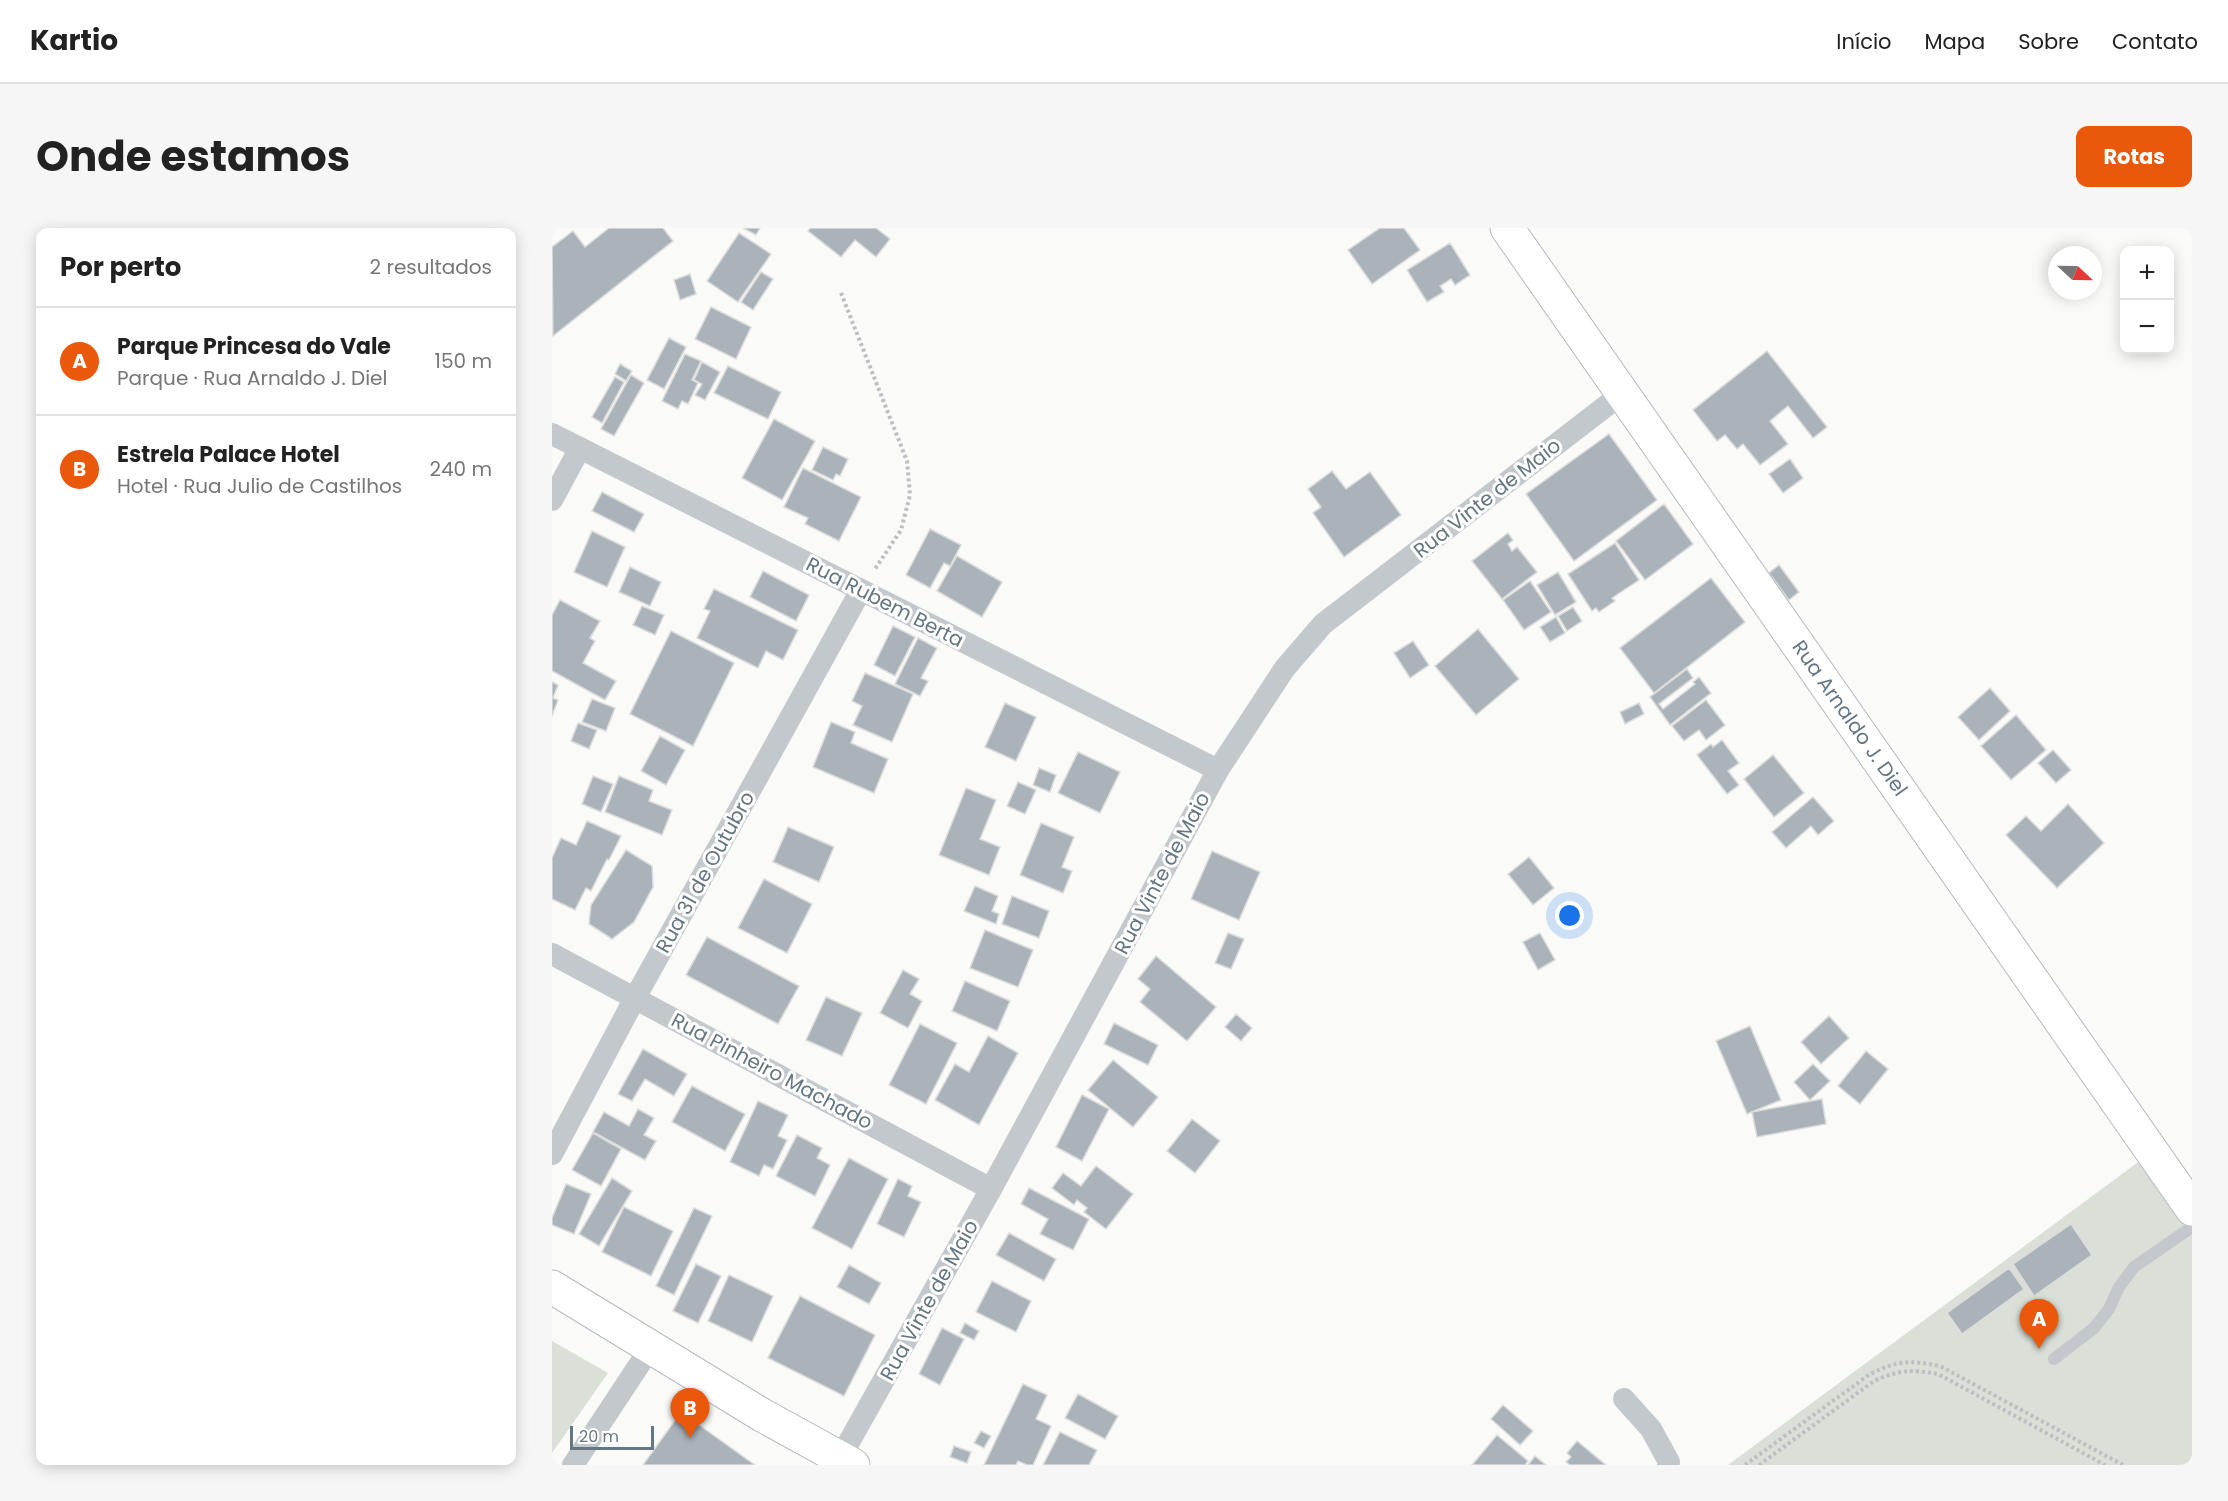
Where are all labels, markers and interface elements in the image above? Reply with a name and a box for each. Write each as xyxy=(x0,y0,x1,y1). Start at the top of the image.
text: Kartio xyxy=(30,21,118,60)
text: Início xyxy=(1836,27,1891,56)
text: Mapa xyxy=(1924,27,1985,56)
text: Sobre xyxy=(2018,27,2079,56)
text: Contato xyxy=(2112,27,2198,56)
button: Rotas xyxy=(2076,126,2192,187)
text: Onde estamos xyxy=(36,127,350,186)
north arrow xyxy=(2048,246,2102,300)
map controls xyxy=(2120,246,2174,354)
button: + xyxy=(2120,246,2174,300)
text: Por perto xyxy=(60,249,181,285)
text: 2 resultados xyxy=(370,253,492,281)
button: − xyxy=(2120,300,2174,354)
text: Parque Princesa do Vale xyxy=(117,331,391,362)
text: A xyxy=(72,347,87,375)
text: 150 m xyxy=(435,347,492,375)
text: Parque · Rua Arnaldo J. Diel xyxy=(117,364,387,392)
street label: Rua Vinte de Maio xyxy=(1408,432,1566,564)
text: Estrela Palace Hotel xyxy=(117,439,340,470)
text: B xyxy=(73,455,86,483)
text: 240 m xyxy=(429,455,492,483)
text: Hotel · Rua Julio de Castilhos xyxy=(117,472,402,500)
street label: Rua Rubem Berta xyxy=(801,550,969,654)
street label: Rua Arnaldo J. Diel xyxy=(1786,635,1914,801)
street label: Rua 31 de Outubro xyxy=(649,786,761,958)
street label: Rua Vinte de Maio xyxy=(1107,787,1217,959)
your location xyxy=(1555,901,1584,930)
street label: Rua Pinheiro Machado xyxy=(666,1006,878,1136)
street label: Rua Vinte de Maio xyxy=(873,1215,985,1385)
pin: A xyxy=(2020,1300,2058,1349)
pin: B xyxy=(670,1388,710,1438)
scale bar xyxy=(570,1423,654,1450)
text: 20 m xyxy=(579,1425,619,1448)

